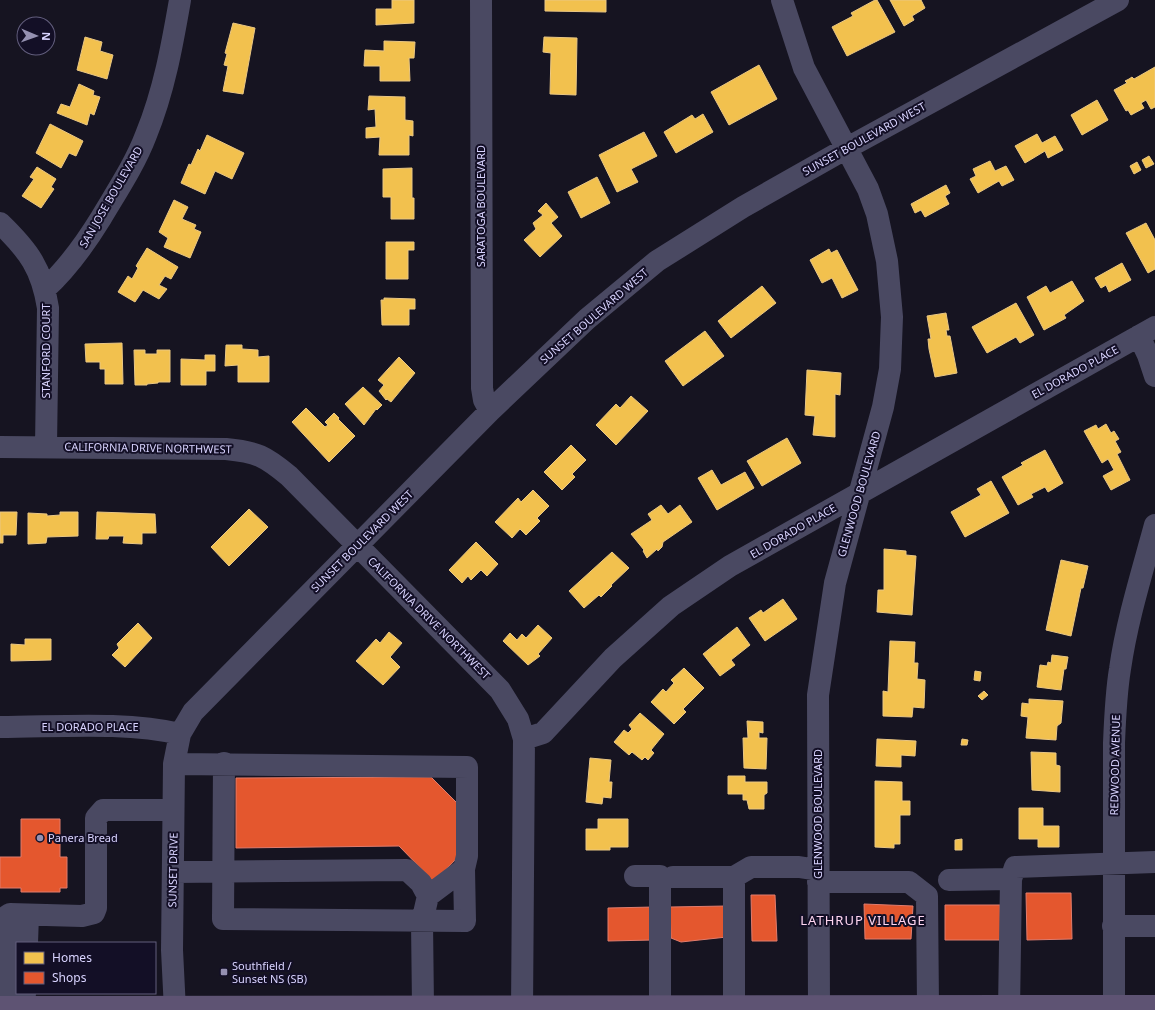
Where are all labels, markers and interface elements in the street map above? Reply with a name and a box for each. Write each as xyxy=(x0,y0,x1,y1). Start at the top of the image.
north arrow xyxy=(16,16,56,56)
text: N xyxy=(39,32,54,41)
street label: SUNSET BOULEVARD WEST xyxy=(799,98,928,179)
street label: SAN JOSE BOULEVARD xyxy=(75,143,146,250)
street label: SARATOGA BOULEVARD xyxy=(473,145,488,267)
street label: SUNSET BOULEVARD WEST xyxy=(536,264,651,367)
street label: STANFORD COURT xyxy=(38,303,53,399)
street label: EL DORADO PLACE xyxy=(1029,341,1121,402)
street label: GLENWOOD BOULEVARD xyxy=(833,429,884,558)
street label: CALIFORNIA DRIVE NORTHWEST xyxy=(64,439,232,456)
street label: SUNSET BOULEVARD WEST xyxy=(307,486,416,595)
street label: EL DORADO PLACE xyxy=(747,500,839,561)
street label: CALIFORNIA DRIVE NORTHWEST xyxy=(365,553,494,682)
street label: REDWOOD AVENUE xyxy=(1106,714,1123,816)
street label: EL DORADO PLACE xyxy=(41,719,139,734)
street label: GLENWOOD BOULEVARD xyxy=(810,749,825,879)
place label: Panera Bread xyxy=(48,830,118,845)
street label: SUNSET DRIVE xyxy=(164,832,181,908)
marker: Panera Bread xyxy=(35,833,45,843)
district label: LATHRUP VILLAGE xyxy=(800,911,926,929)
legend xyxy=(16,942,156,994)
text: Homes xyxy=(52,949,92,966)
place label: Southfield / Sunset NS (SB) xyxy=(232,958,307,986)
marker: Southfield / Sunset NS (SB) xyxy=(219,967,229,977)
text: Shops xyxy=(52,969,87,986)

